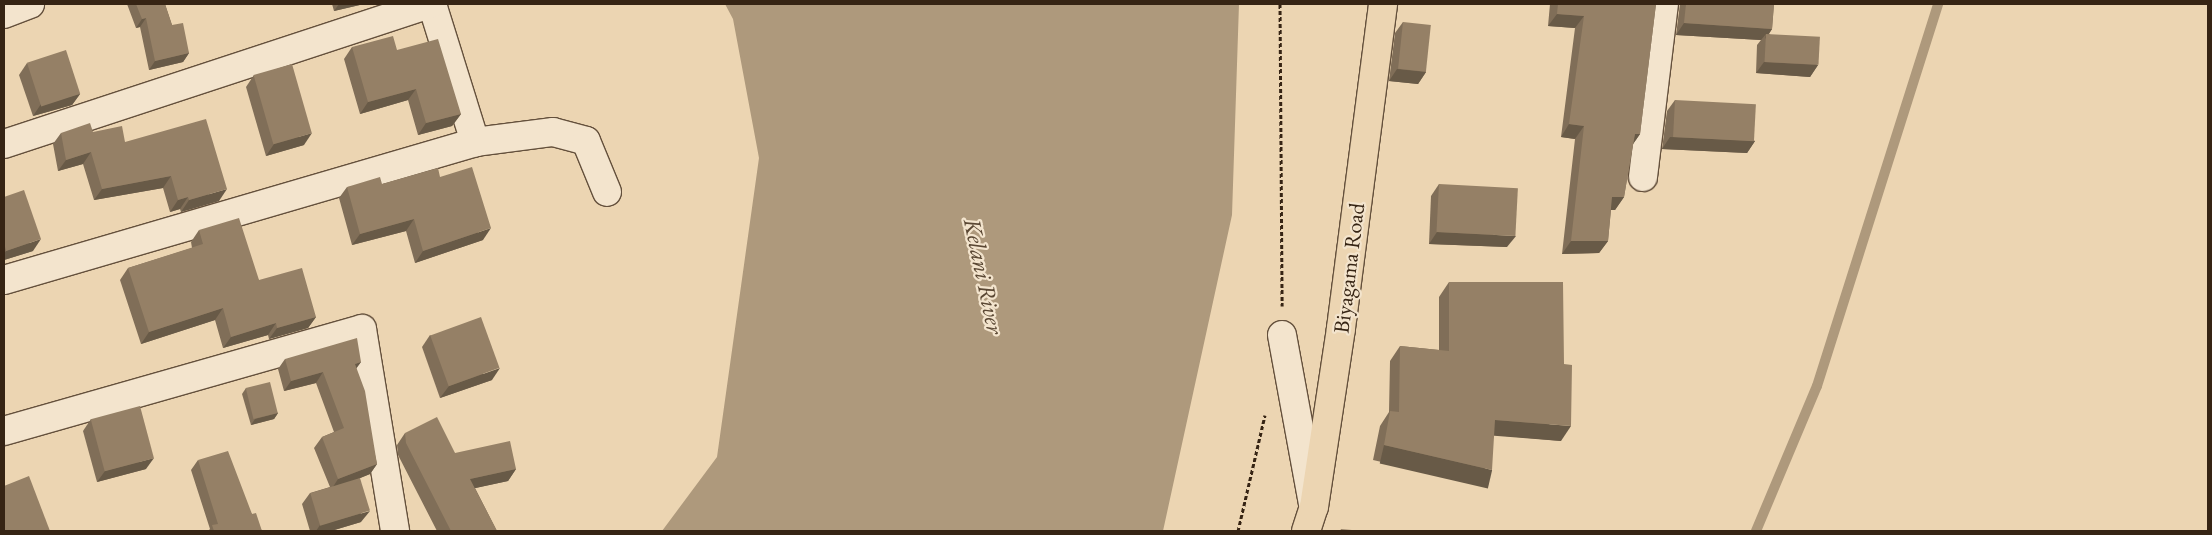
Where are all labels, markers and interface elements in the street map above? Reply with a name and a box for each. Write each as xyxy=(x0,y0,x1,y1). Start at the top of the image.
street label: Biyagama Road xyxy=(1328,201,1370,335)
water label: Kelani River xyxy=(958,215,1010,337)

